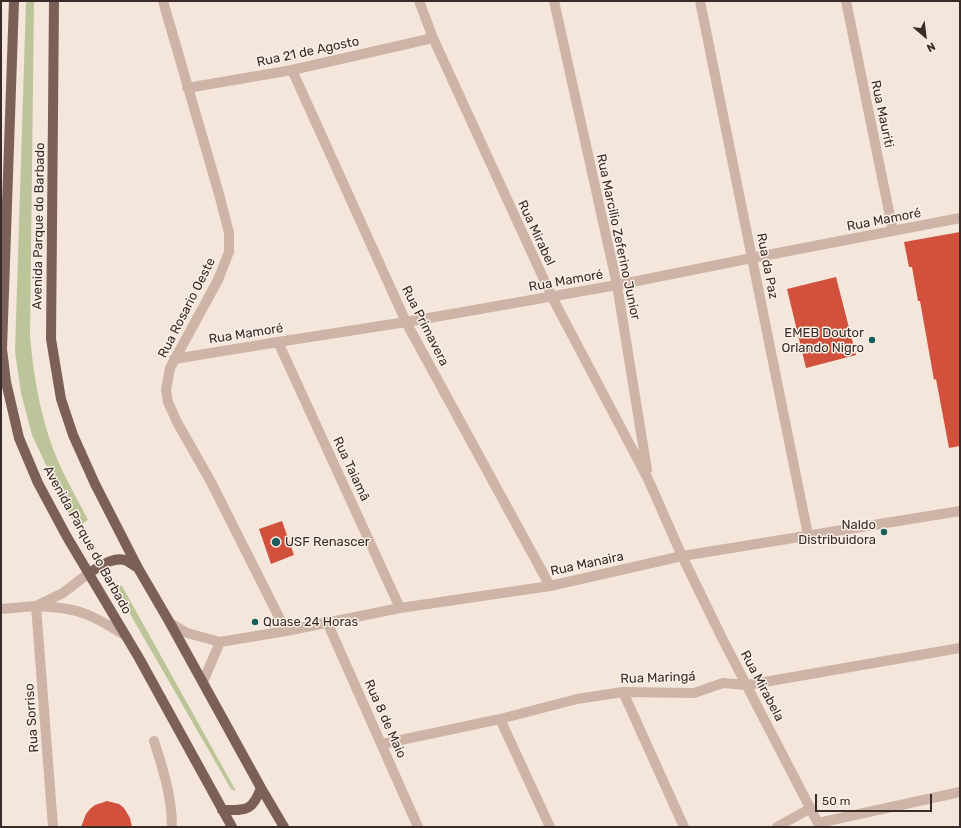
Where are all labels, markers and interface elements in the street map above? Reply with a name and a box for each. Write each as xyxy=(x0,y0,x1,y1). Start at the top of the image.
north arrow xyxy=(905,16,945,56)
street label: Rua 21 de Agosto xyxy=(255,34,361,70)
text: N xyxy=(924,39,937,55)
street label: Rua Mauriti xyxy=(867,79,897,149)
street label: Avenida Parque do Barbado xyxy=(30,142,48,310)
street label: Rua Marcilio Zeferino Junior xyxy=(593,153,643,321)
street label: Rua Mirabel xyxy=(514,198,558,268)
street label: Rua Mamoré xyxy=(846,205,922,235)
street label: Rua da Paz xyxy=(753,232,781,300)
street label: Rua Rosario Oeste xyxy=(155,255,219,361)
street label: Rua Mamoré xyxy=(528,267,604,295)
street label: Rua Primavera xyxy=(398,283,452,369)
street label: Rua Mamoré xyxy=(208,320,284,348)
place label: EMEB Doutor Orlando Nigro xyxy=(781,325,864,356)
marker: EMEB Doutor Orlando Nigro xyxy=(867,335,877,345)
street label: Rua Taiamã xyxy=(329,434,373,504)
street label: Avenida Parque do Barbado xyxy=(40,463,134,617)
place label: Naldo Distribuidora xyxy=(798,517,876,548)
marker: Naldo Distribuidora xyxy=(879,527,889,537)
place label: USF Renascer xyxy=(285,534,370,550)
marker: USF Renascer xyxy=(270,536,282,548)
street label: Rua Manaira xyxy=(549,549,625,579)
place label: Quase 24 Horas xyxy=(263,614,358,630)
marker: Quase 24 Horas xyxy=(250,617,260,627)
street label: Rua Mirabela xyxy=(737,648,787,724)
street label: Rua Maringá xyxy=(620,669,696,687)
street label: Rua 8 de Maio xyxy=(361,677,409,761)
street label: Rua Sorriso xyxy=(22,683,42,753)
scale bar xyxy=(817,786,934,812)
text: 50 m xyxy=(822,794,850,808)

